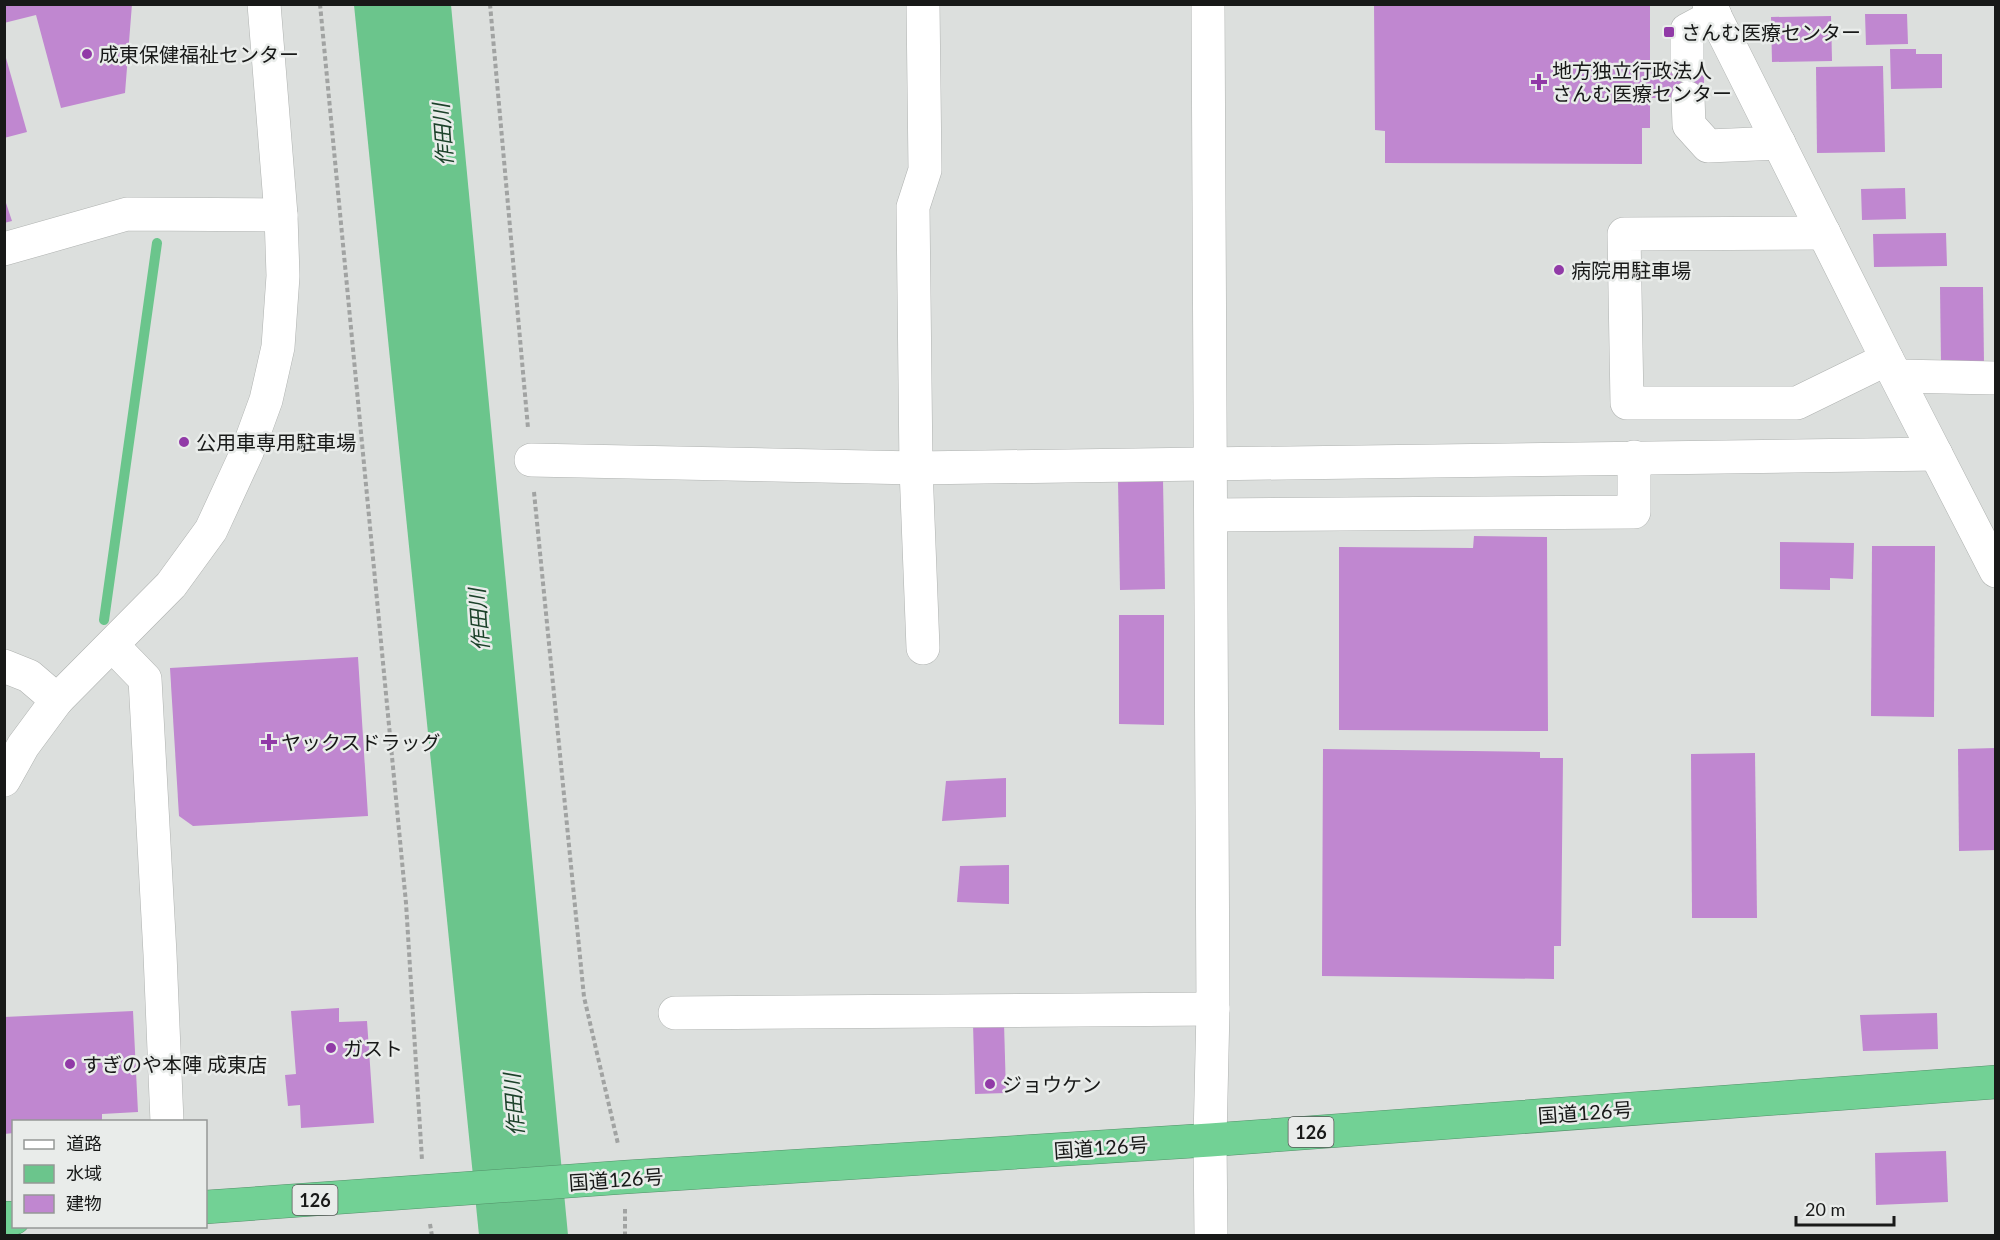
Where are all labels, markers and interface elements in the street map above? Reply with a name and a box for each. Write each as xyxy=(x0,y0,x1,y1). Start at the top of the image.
place label: さんむ医療センター xyxy=(1681,20,1861,44)
marker: さんむ医療センター xyxy=(1662,25,1676,39)
place label: 成東保健福祉センター xyxy=(99,42,299,66)
marker: 成東保健福祉センター xyxy=(80,47,94,61)
place label: 地方独立行政法人 さんむ医療センター xyxy=(1552,58,1732,105)
marker: 地方独立行政法人 さんむ医療センター xyxy=(1530,73,1548,91)
water label: 作田川 xyxy=(427,101,457,167)
place label: 病院用駐車場 xyxy=(1571,258,1691,282)
marker: 病院用駐車場 xyxy=(1552,263,1566,277)
place label: 公用車専用駐車場 xyxy=(196,430,356,454)
marker: 公用車専用駐車場 xyxy=(177,435,191,449)
water label: 作田川 xyxy=(463,586,493,652)
place label: ヤックスドラッグ xyxy=(281,730,440,754)
marker: ヤックスドラッグ xyxy=(262,735,276,749)
place label: ガスト xyxy=(343,1036,403,1060)
marker: ガスト xyxy=(324,1041,338,1055)
place label: すぎのや本陣 成東店 xyxy=(82,1052,267,1076)
marker: すぎのや本陣 成東店 xyxy=(63,1057,77,1071)
water label: 作田川 xyxy=(498,1071,528,1137)
place label: ジョウケン xyxy=(1002,1072,1101,1096)
marker: ジョウケン xyxy=(983,1077,997,1091)
street label: 国道126号 xyxy=(1537,1097,1633,1127)
road number: 126 xyxy=(1288,1117,1334,1147)
legend xyxy=(12,1120,207,1228)
text: 道路 xyxy=(66,1132,102,1154)
street label: 国道126号 xyxy=(1053,1132,1149,1162)
text: 水域 xyxy=(66,1162,102,1184)
street label: 国道126号 xyxy=(568,1164,664,1194)
road number: 126 xyxy=(292,1185,338,1215)
scale bar xyxy=(1796,1189,1894,1227)
text: 建物 xyxy=(66,1192,102,1214)
text: 20 m xyxy=(1805,1198,1845,1220)

